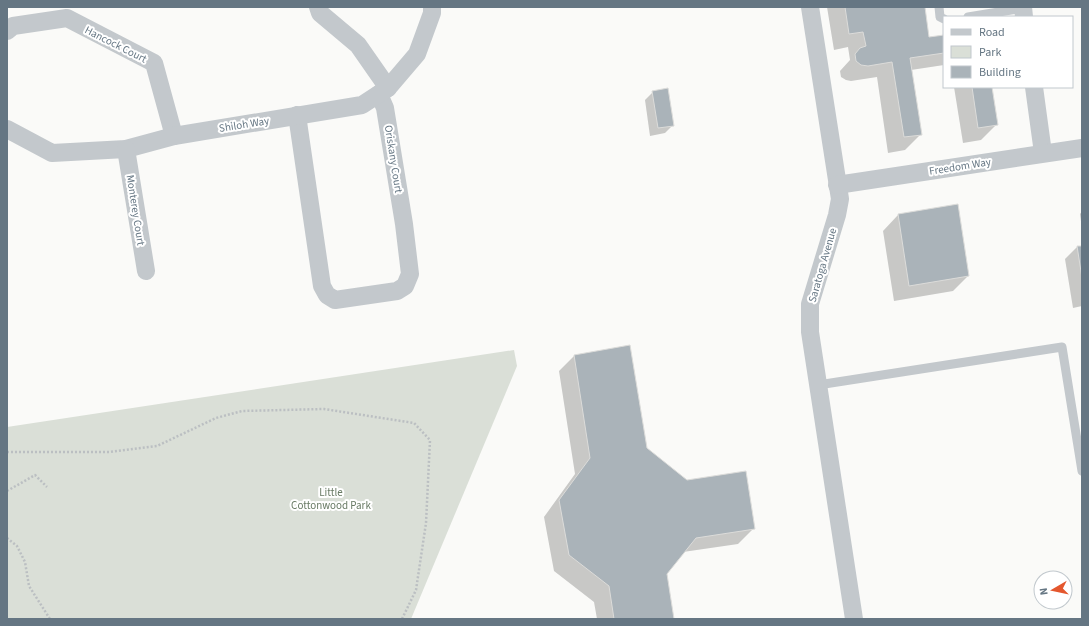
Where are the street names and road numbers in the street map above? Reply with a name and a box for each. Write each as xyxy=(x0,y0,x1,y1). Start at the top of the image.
street label: Hancock Court xyxy=(82,22,150,67)
street label: Shiloh Way xyxy=(218,113,270,136)
street label: Oriskany Court xyxy=(381,124,406,194)
street label: Freedom Way xyxy=(928,154,992,179)
street label: Monterey Court xyxy=(123,174,149,247)
street label: Saratoga Avenue xyxy=(805,226,840,304)

